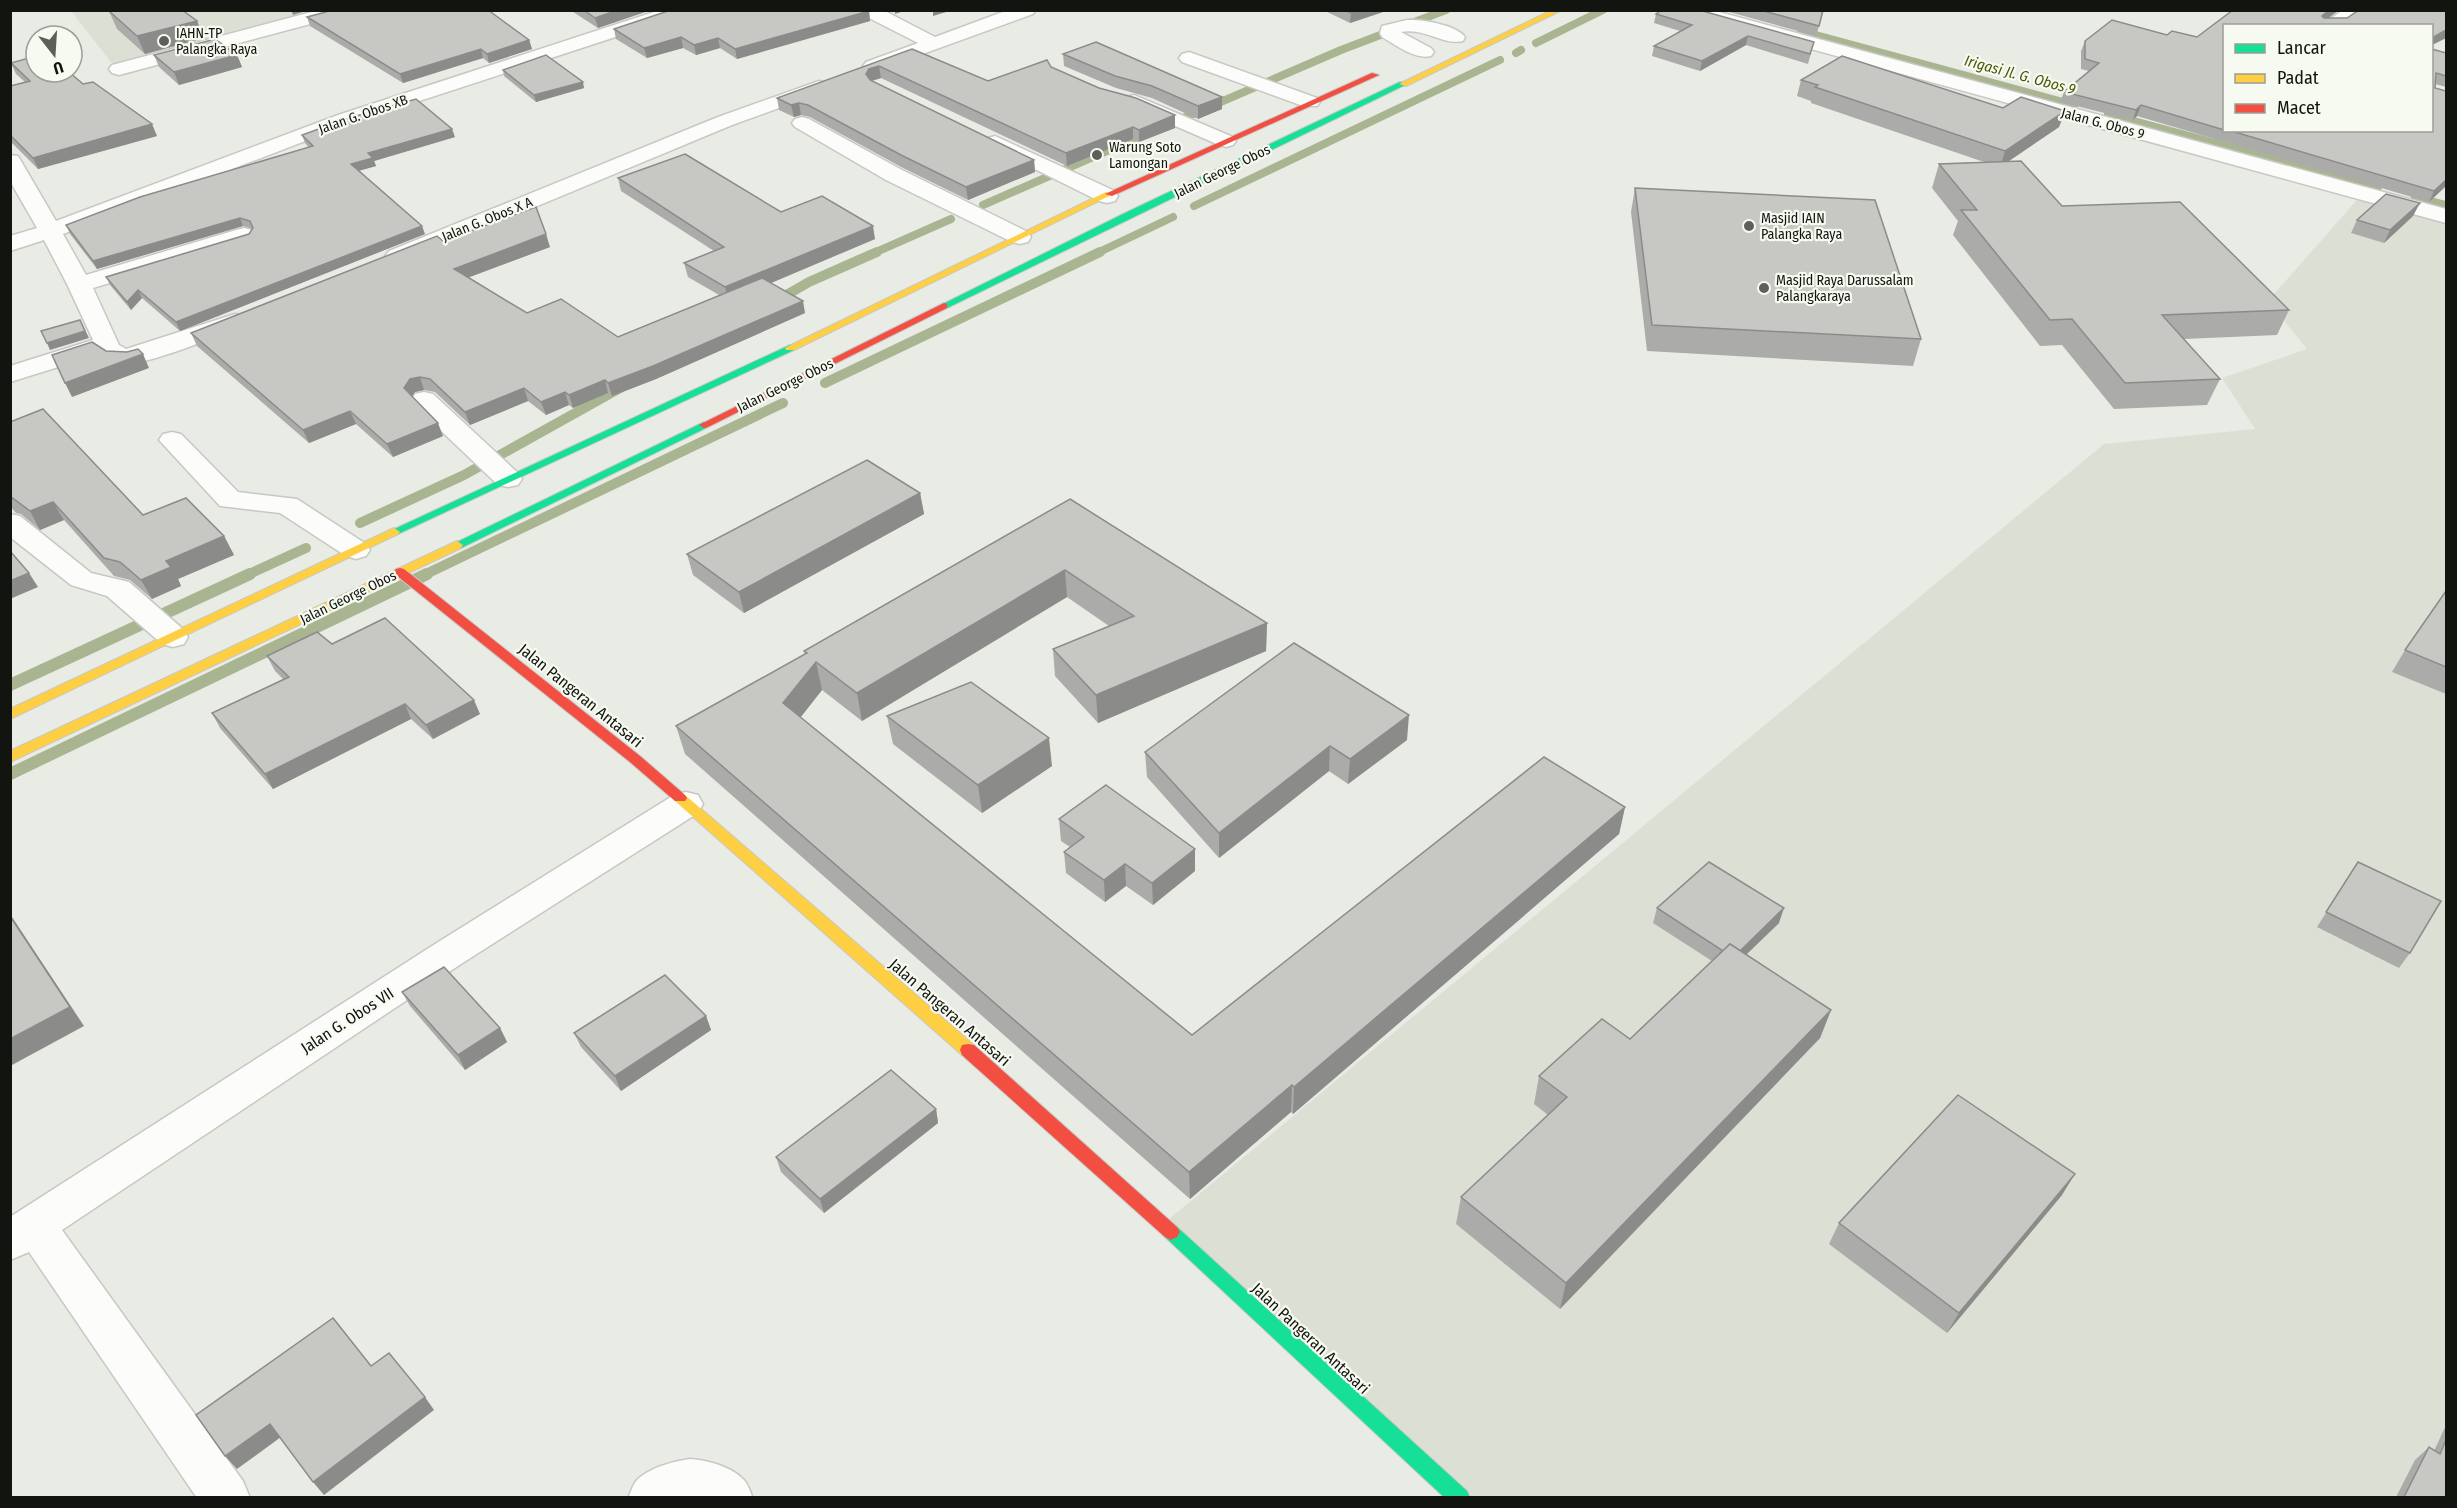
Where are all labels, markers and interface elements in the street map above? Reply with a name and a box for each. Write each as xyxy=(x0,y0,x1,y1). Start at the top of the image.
north arrow xyxy=(24,24,84,84)
legend xyxy=(2223,24,2433,132)
place label: IAHN-TP Palangka Raya xyxy=(176,25,257,58)
marker: IAHN-TP Palangka Raya xyxy=(157,34,171,48)
text: Lancar xyxy=(2277,37,2326,59)
water label: Irigasi Jl. G. Obos 9 xyxy=(1962,52,2078,98)
text: U xyxy=(51,57,66,78)
text: Padat xyxy=(2277,67,2319,89)
street label: Jalan G. Obos XB xyxy=(316,91,410,138)
text: Macet xyxy=(2277,97,2321,119)
street label: Jalan G. Obos 9 xyxy=(2059,104,2147,143)
place label: Warung Soto Lamongan xyxy=(1109,139,1181,172)
street label: Jalan George Obos xyxy=(1171,141,1273,202)
marker: Warung Soto Lamongan xyxy=(1090,148,1104,162)
street label: Jalan G. Obos X A xyxy=(439,193,536,245)
place label: Masjid IAIN Palangka Raya xyxy=(1761,210,1842,243)
marker: Masjid IAIN Palangka Raya xyxy=(1742,219,1756,233)
place label: Masjid Raya Darussalam Palangkaraya xyxy=(1776,272,1914,305)
marker: Masjid Raya Darussalam Palangkaraya xyxy=(1757,281,1771,295)
street label: Jalan George Obos xyxy=(734,355,836,416)
street label: Jalan George Obos xyxy=(297,567,399,628)
street label: Jalan Pangeran Antasari xyxy=(515,639,647,751)
street label: Jalan Pangeran Antasari xyxy=(885,955,1014,1070)
street label: Jalan G. Obos VII xyxy=(297,983,397,1057)
street label: Jalan Pangeran Antasari xyxy=(1248,1279,1374,1398)

